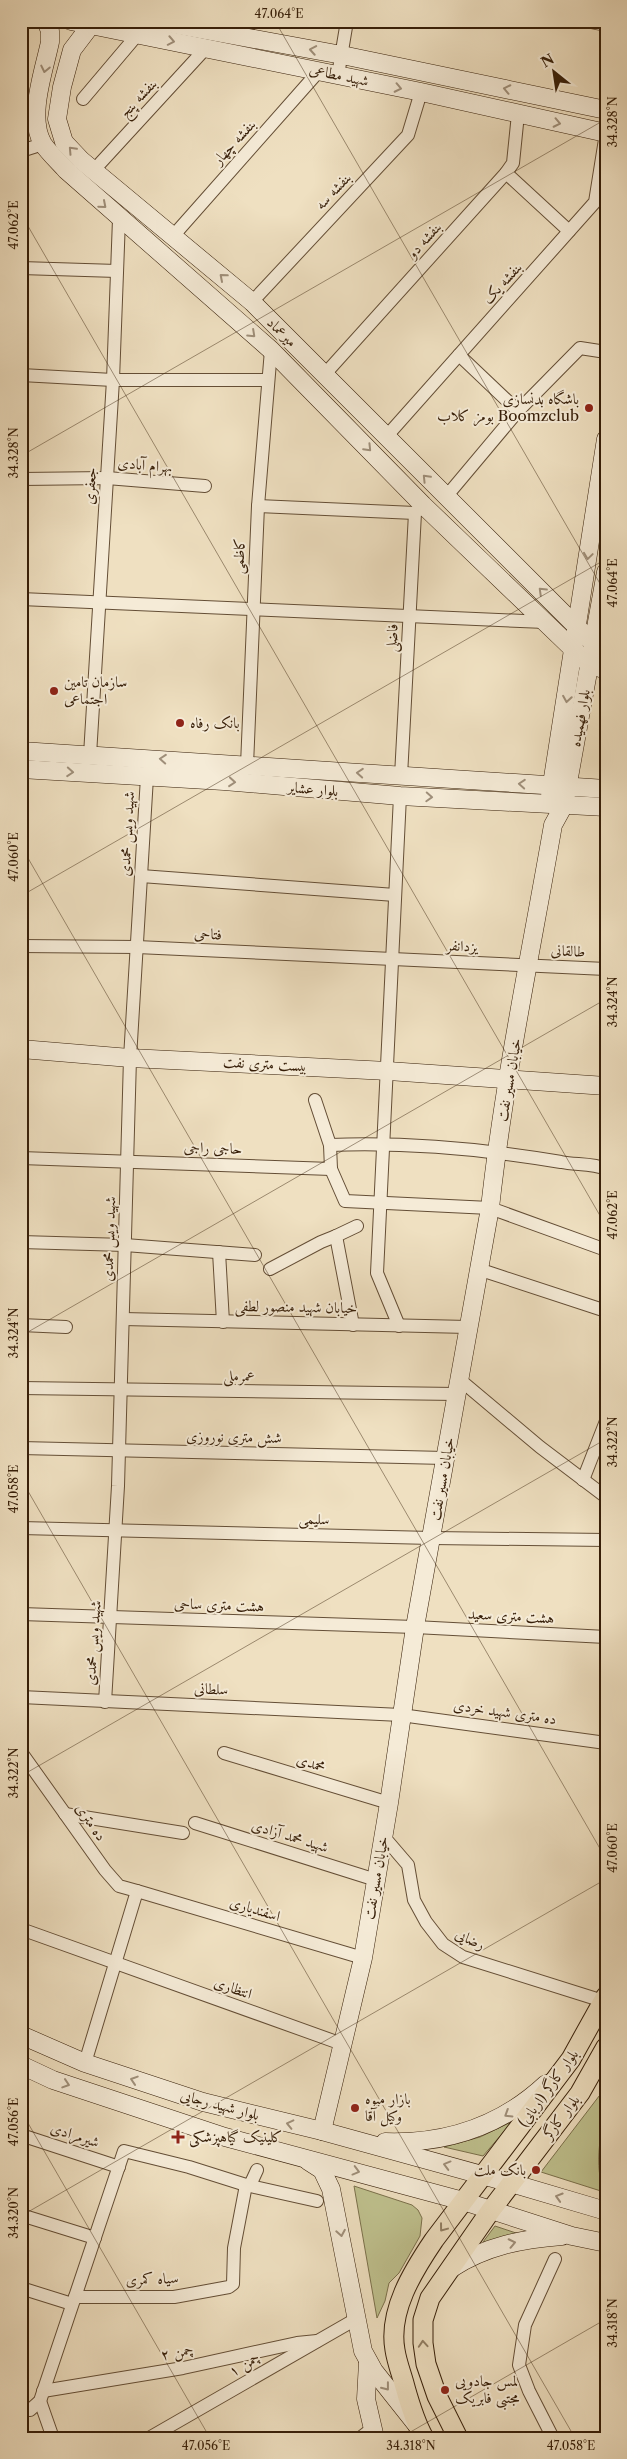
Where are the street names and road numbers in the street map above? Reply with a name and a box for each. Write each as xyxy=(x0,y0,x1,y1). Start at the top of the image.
street label: شهید مطاعی xyxy=(307,59,371,91)
street label: بنفشه پنج xyxy=(115,74,164,125)
street label: بنفشه چهار xyxy=(207,115,260,171)
street label: بنفشه سه xyxy=(311,168,355,213)
street label: بنفشه دو xyxy=(401,217,445,263)
street label: بنفشه یک xyxy=(478,258,525,308)
street label: میرعماد xyxy=(263,313,301,351)
street label: بهرام آبادی xyxy=(117,453,173,480)
street label: جعفری xyxy=(79,467,101,505)
street label: کاظمی xyxy=(228,538,251,574)
street label: فاضلی xyxy=(381,623,404,653)
street label: بلوار فهمیده xyxy=(565,687,594,748)
street label: بلوار عشایر xyxy=(285,777,339,800)
street label: شهید ویس محمدی xyxy=(115,791,139,877)
street label: فتاحی xyxy=(194,923,222,944)
street label: یزدانفر xyxy=(444,935,479,957)
street label: طالقانی xyxy=(550,940,586,961)
street label: خیابان مسیر نفت xyxy=(492,1037,525,1123)
street label: بیست متری نفت xyxy=(222,1052,308,1075)
street label: حاجی راجی xyxy=(183,1137,243,1158)
street label: شهید ویس محمدی xyxy=(98,1196,120,1282)
street label: خیابان شهید منصور لطفی xyxy=(235,1296,357,1319)
street label: عمرملی xyxy=(223,1366,255,1387)
street label: شش متری نوروزی xyxy=(186,1426,282,1448)
street label: خیابان مسیر نفت xyxy=(425,1436,458,1522)
street label: سلیمی xyxy=(298,1508,330,1531)
street label: هشت متری ساحی xyxy=(174,1593,265,1616)
street label: شهید ویس محمدی xyxy=(80,1600,106,1686)
street label: هشت متری سعید xyxy=(467,1604,555,1627)
street label: سلطانی xyxy=(194,1678,228,1699)
street label: ده متری شهید خردی xyxy=(452,1695,558,1729)
street label: محمدی xyxy=(294,1749,328,1776)
street label: ده متری xyxy=(72,1799,111,1844)
street label: شهید محمد آزادی xyxy=(249,1815,331,1857)
street label: خیابان مسیر نفت xyxy=(359,1835,392,1921)
street label: اسفندیاری xyxy=(228,1892,283,1925)
street label: رضایی xyxy=(452,1923,488,1955)
street label: انتظاری xyxy=(212,1972,255,2003)
street label: بلوار کارگر (اربابی) xyxy=(514,2046,582,2130)
street label: بلوار شهید رجایی xyxy=(178,2085,262,2125)
street label: بلوار کارگر xyxy=(539,2091,583,2143)
street label: شیرمرادی xyxy=(48,2118,102,2153)
street label: سیاه کمری xyxy=(125,2268,179,2290)
street label: چمن ۲ xyxy=(159,2339,195,2365)
street label: چمن ۱ xyxy=(225,2347,263,2381)

